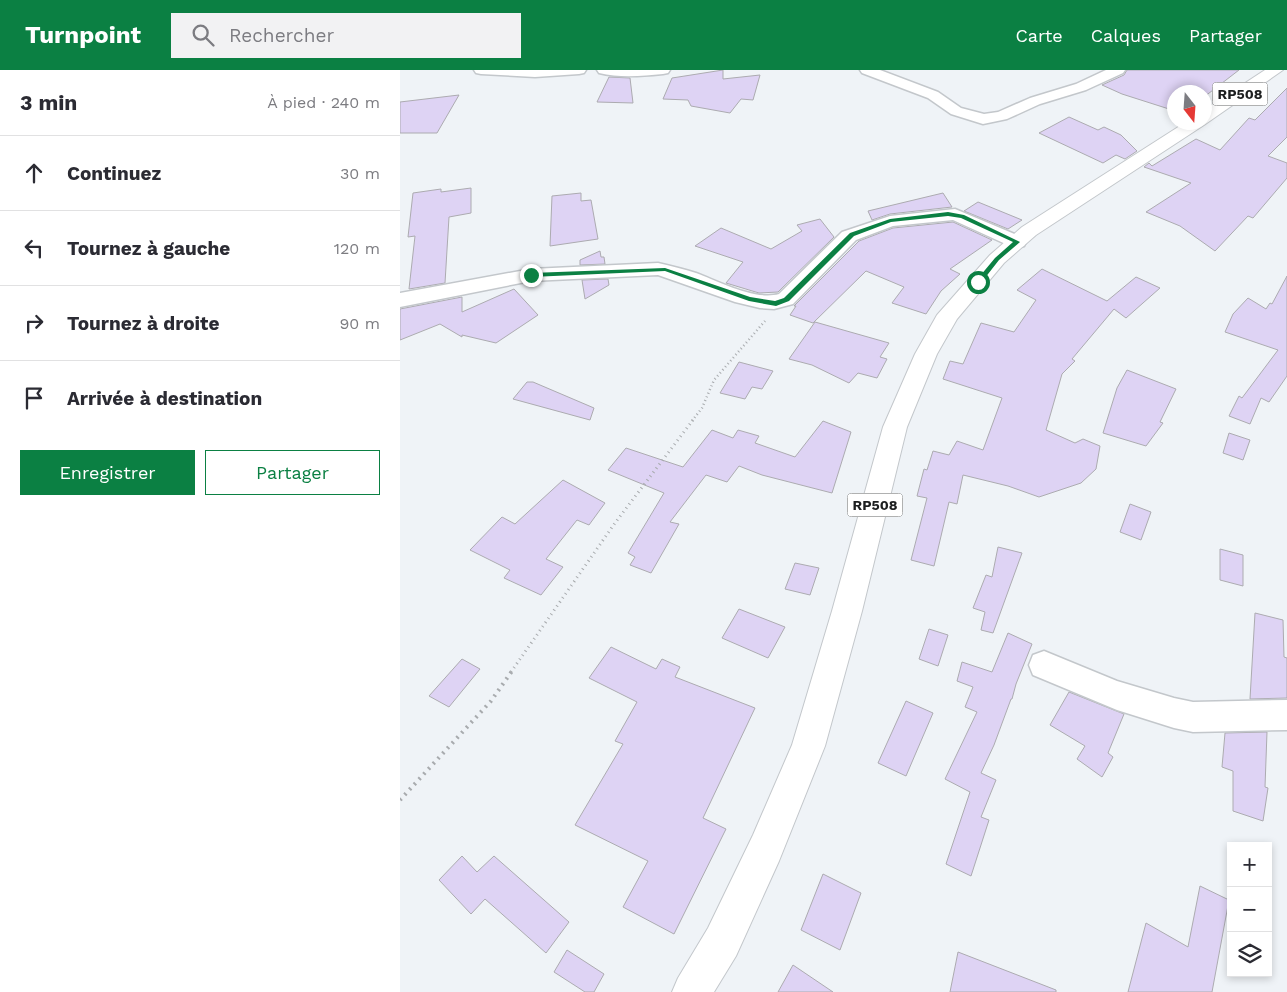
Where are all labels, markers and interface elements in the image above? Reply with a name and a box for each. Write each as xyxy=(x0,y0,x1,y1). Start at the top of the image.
search box xyxy=(171,13,521,58)
text: Turnpoint xyxy=(25,21,141,49)
icon: search xyxy=(189,21,217,49)
text: Rechercher xyxy=(229,24,334,47)
text: Carte xyxy=(1015,25,1063,46)
text: Calques xyxy=(1091,25,1161,46)
text: Partager xyxy=(1189,25,1262,46)
road number: RP508 xyxy=(1212,82,1268,106)
north arrow xyxy=(1167,85,1212,130)
text: 3 min xyxy=(20,90,77,115)
text: À pied · 240 m xyxy=(267,93,380,112)
icon: ahead xyxy=(20,159,48,187)
text: Continuez xyxy=(67,162,161,185)
text: 30 m xyxy=(340,164,380,183)
icon: left xyxy=(20,234,48,262)
text: Tournez à gauche xyxy=(67,237,230,260)
text: 120 m xyxy=(334,239,380,258)
route end xyxy=(520,264,543,287)
route start xyxy=(967,271,990,294)
icon: right xyxy=(20,309,48,337)
text: Tournez à droite xyxy=(67,312,219,335)
text: 90 m xyxy=(339,314,380,333)
icon: arrive xyxy=(20,384,48,412)
text: Arrivée à destination xyxy=(67,387,262,410)
button: Enregistrer xyxy=(20,450,195,495)
button: Partager xyxy=(205,450,380,495)
road number: RP508 xyxy=(848,494,902,516)
map controls xyxy=(1227,842,1272,977)
button: + xyxy=(1227,842,1272,887)
button: − xyxy=(1227,887,1272,932)
button: layers xyxy=(1227,932,1272,977)

